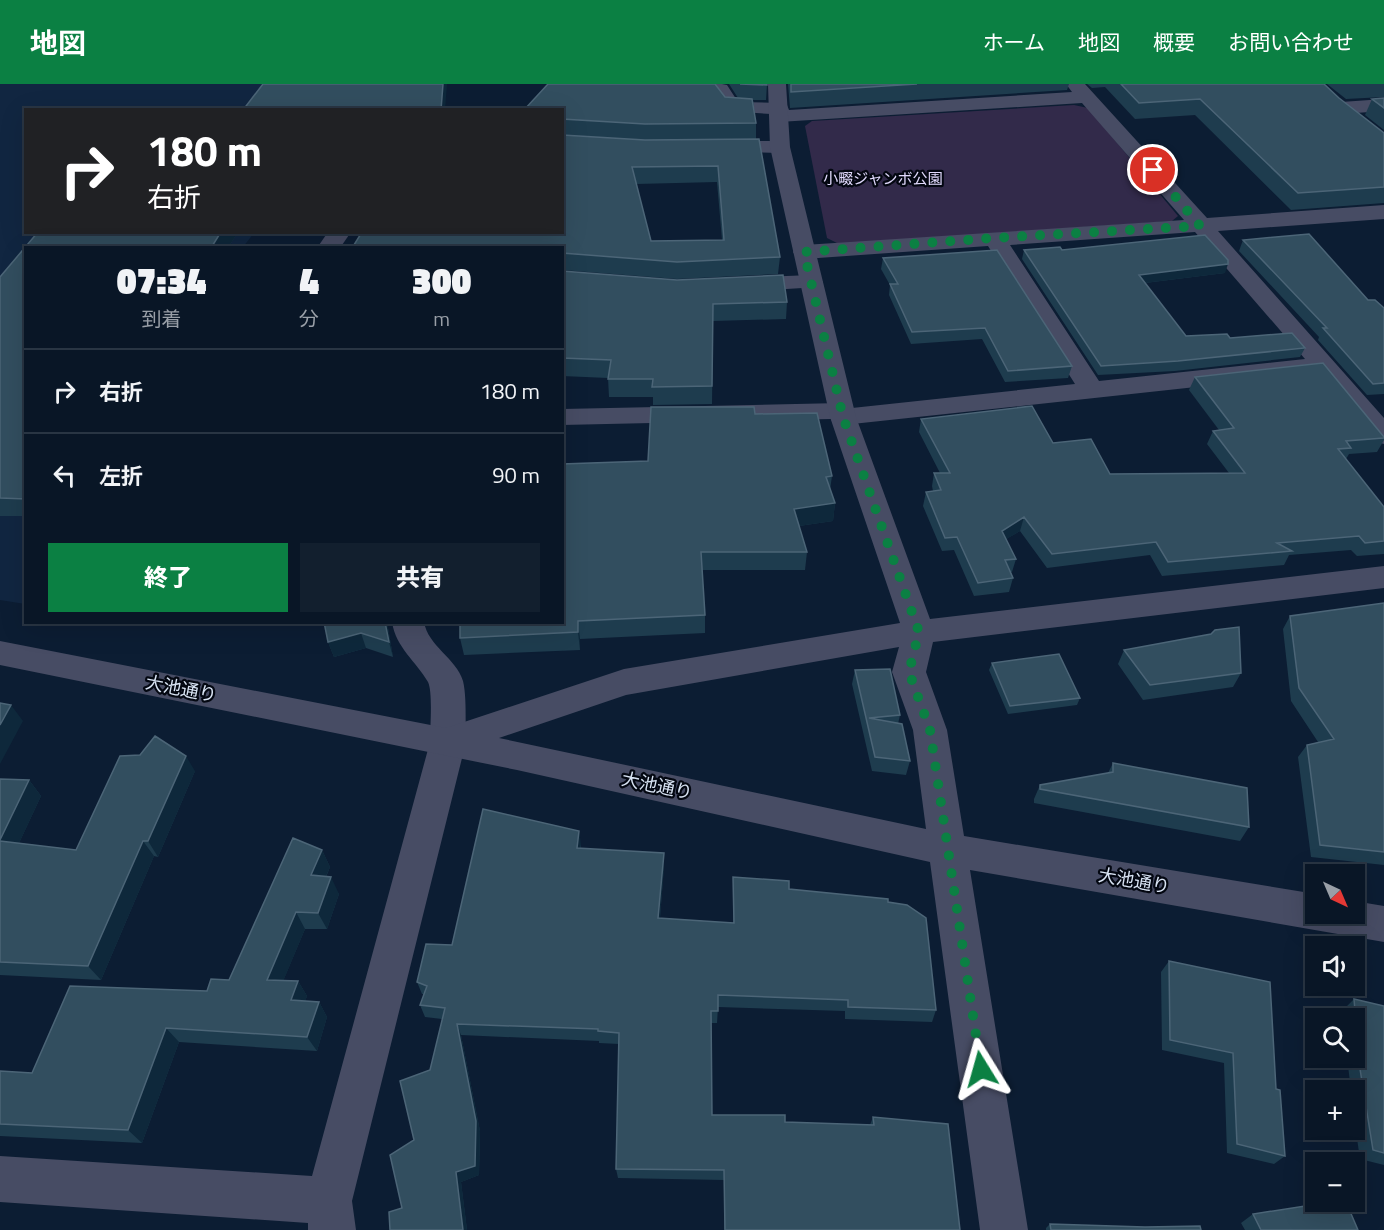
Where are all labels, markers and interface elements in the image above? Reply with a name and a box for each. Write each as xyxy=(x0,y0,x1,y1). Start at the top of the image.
text: 地図 xyxy=(30,21,86,64)
text: ホーム xyxy=(983,26,1045,58)
text: 地図 xyxy=(1078,26,1120,58)
text: 概要 xyxy=(1153,26,1195,58)
text: お問い合わせ xyxy=(1228,26,1354,58)
text: 180 m xyxy=(147,118,262,182)
icon: right xyxy=(48,132,126,210)
pin xyxy=(1127,144,1178,195)
icon: arrive xyxy=(1136,153,1169,186)
park label: 小畷ジャンボ公園 xyxy=(823,167,943,190)
text: 右折 xyxy=(147,176,201,217)
text: 07:34 xyxy=(117,253,206,308)
text: 4 xyxy=(299,253,319,308)
text: 300 xyxy=(412,253,471,308)
text: 到着 xyxy=(142,303,182,334)
text: 分 xyxy=(299,303,319,334)
text: m xyxy=(433,303,450,334)
text: 180 m xyxy=(480,374,540,408)
icon: right xyxy=(48,375,81,408)
text: 右折 xyxy=(99,375,143,409)
text: 90 m xyxy=(492,458,540,492)
icon: left xyxy=(48,459,81,492)
text: 左折 xyxy=(99,459,143,493)
button: 終了 xyxy=(48,543,288,612)
button: 共有 xyxy=(300,543,540,612)
street label: 大池通り xyxy=(143,668,219,709)
street label: 大池通り xyxy=(619,765,695,806)
street label: 大池通り xyxy=(1096,861,1172,900)
north arrow xyxy=(1305,864,1365,924)
map controls xyxy=(1305,864,1365,1212)
button: sound xyxy=(1305,936,1365,996)
button: search xyxy=(1305,1008,1365,1068)
position arrow xyxy=(949,1037,1013,1101)
button: + xyxy=(1305,1080,1365,1140)
button: − xyxy=(1305,1152,1365,1212)

